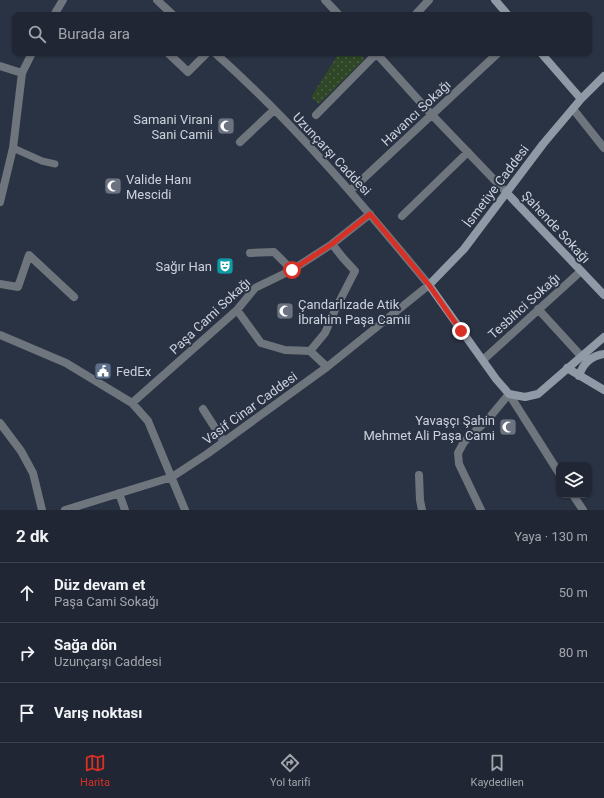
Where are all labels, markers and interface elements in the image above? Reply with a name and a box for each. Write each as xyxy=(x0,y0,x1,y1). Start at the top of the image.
search box xyxy=(12,12,592,56)
icon: search xyxy=(26,23,48,45)
text: Burada ara xyxy=(58,25,130,43)
street label: Havancı Sokağı xyxy=(378,77,454,149)
street label: Uzunçarşı Caddesi xyxy=(290,110,374,198)
place label: Samani Virani Sani Camii xyxy=(133,112,213,142)
mosque icon: Samani Virani Sani Camii xyxy=(216,116,236,136)
street label: İsmetiye Caddesi xyxy=(460,142,532,230)
place label: Valide Hanı Mescidi xyxy=(126,172,192,202)
mosque icon: Valide Hanı Mescidi xyxy=(103,176,123,196)
street label: Şahende Sokağı xyxy=(519,188,593,266)
theatre icon: Sağır Han xyxy=(215,256,235,276)
place label: Sağır Han xyxy=(156,259,212,274)
route start xyxy=(283,261,301,279)
street label: Tesbihci Sokağı xyxy=(485,270,563,342)
street label: Paşa Cami Sokağı xyxy=(167,275,253,357)
place label: Çandarlızade Atik İbrahim Paşa Camii xyxy=(298,297,410,327)
mosque icon: Çandarlızade Atik İbrahim Paşa Camii xyxy=(275,301,295,321)
route end xyxy=(452,322,470,340)
public building icon: FedEx xyxy=(93,361,113,381)
place label: FedEx xyxy=(116,364,152,379)
street label: Vasif Cinar Caddesi xyxy=(200,369,300,447)
place label: Yavaşçı Şahin Mehmet Ali Paşa Cami xyxy=(363,413,495,443)
mosque icon: Yavaşçı Şahin Mehmet Ali Paşa Cami xyxy=(498,417,518,437)
map controls xyxy=(556,462,592,498)
button: layers xyxy=(556,462,592,498)
text: 2 dk xyxy=(16,526,49,546)
text: Yaya · 130 m xyxy=(514,529,588,544)
text: Düz devam et xyxy=(54,576,145,594)
icon: ahead xyxy=(16,582,38,604)
text: 50 m xyxy=(559,585,588,600)
text: Paşa Cami Sokağı xyxy=(54,594,159,609)
text: Sağa dön xyxy=(54,636,117,654)
icon: right xyxy=(16,642,38,664)
text: 80 m xyxy=(559,645,588,660)
text: Uzunçarşı Caddesi xyxy=(54,654,162,669)
icon: arrive xyxy=(16,702,38,724)
text: Varış noktası xyxy=(54,704,142,722)
tab: Harita xyxy=(80,752,110,789)
tab: Yol tarifi xyxy=(270,752,310,789)
tab: Kaydedilen xyxy=(470,752,524,789)

